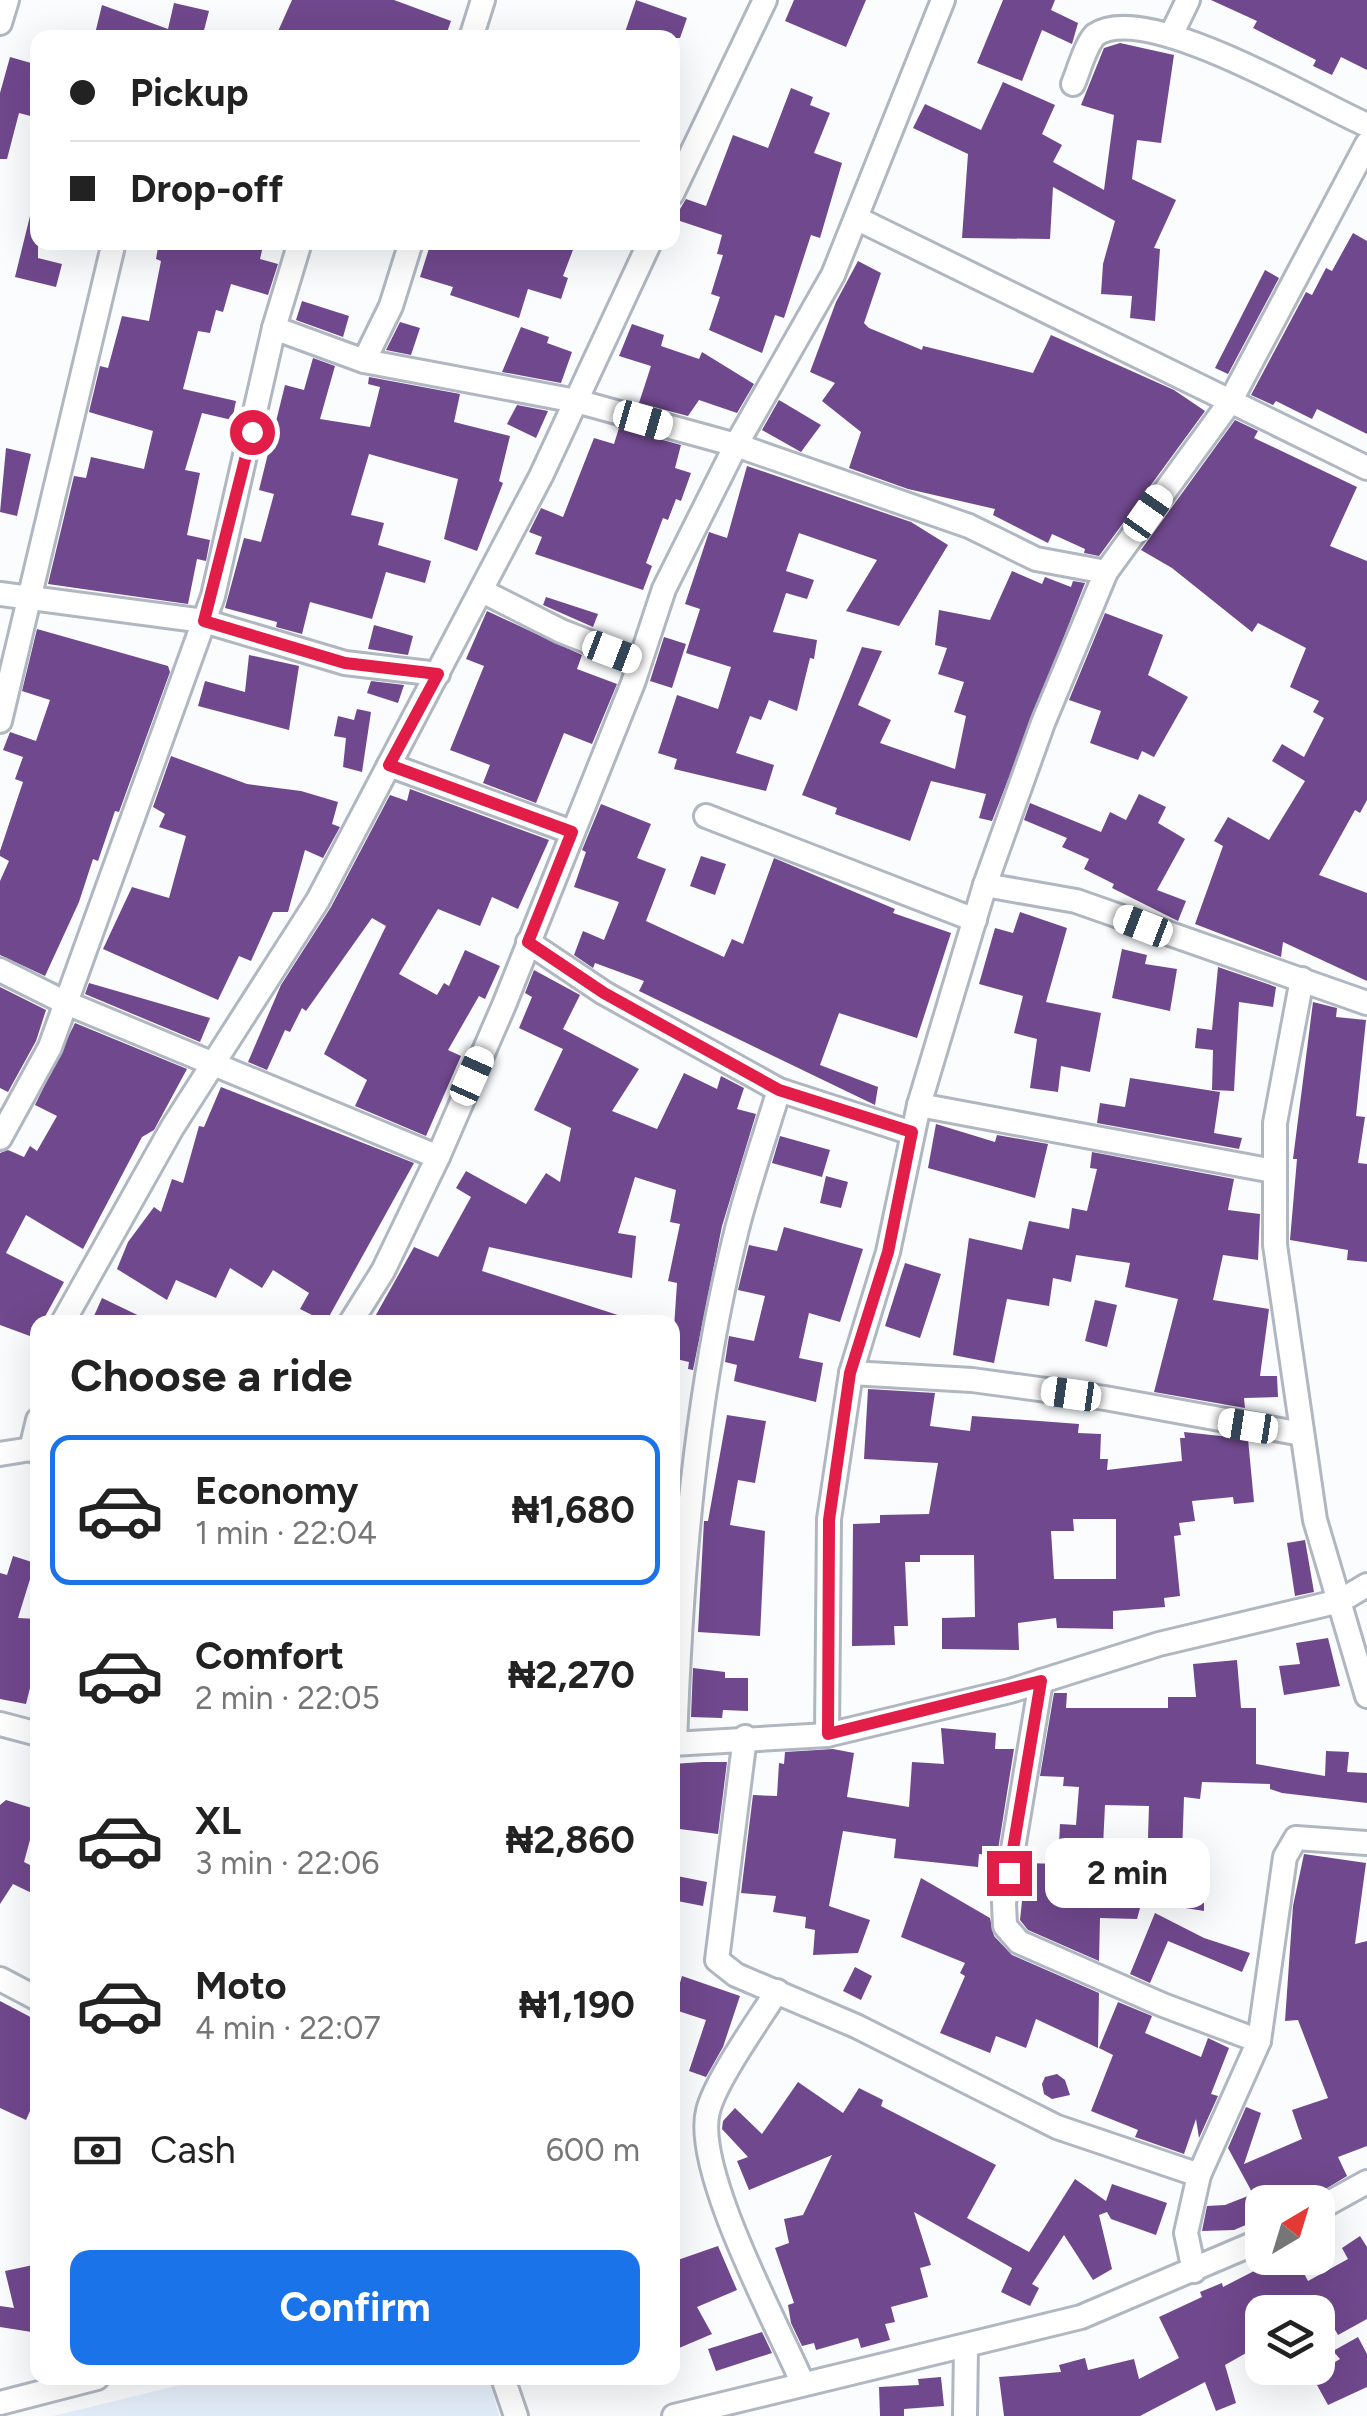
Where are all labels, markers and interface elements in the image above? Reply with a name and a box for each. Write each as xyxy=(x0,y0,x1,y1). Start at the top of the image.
text: Pickup xyxy=(130,70,248,116)
text: Drop-off xyxy=(130,166,283,212)
car xyxy=(610,397,676,443)
route start xyxy=(230,410,275,455)
car xyxy=(1119,480,1177,546)
car xyxy=(579,627,645,677)
car xyxy=(1110,901,1176,951)
car xyxy=(446,1042,498,1110)
text: Choose a ride xyxy=(70,1348,352,1402)
car xyxy=(1039,1375,1103,1413)
car xyxy=(1216,1406,1280,1446)
icon: car xyxy=(75,1465,165,1555)
text: Economy xyxy=(195,1468,358,1514)
text: ₦1,680 xyxy=(512,1487,635,1533)
text: 1 min · 22:04 xyxy=(195,1514,377,1552)
icon: car xyxy=(75,1630,165,1720)
text: Comfort xyxy=(195,1633,344,1679)
text: ₦2,270 xyxy=(508,1652,635,1698)
text: 2 min · 22:05 xyxy=(195,1679,380,1717)
icon: car xyxy=(75,1795,165,1885)
text: XL xyxy=(195,1798,241,1844)
text: ₦2,860 xyxy=(506,1817,635,1863)
callout: 2 min xyxy=(1044,1838,1209,1908)
text: 3 min · 22:06 xyxy=(195,1844,379,1882)
route end xyxy=(987,1851,1032,1896)
text: 2 min xyxy=(1087,1854,1168,1892)
icon: car xyxy=(75,1960,165,2050)
text: Moto xyxy=(195,1963,287,2009)
text: ₦1,190 xyxy=(519,1982,635,2028)
text: 4 min · 22:07 xyxy=(195,2009,381,2047)
icon: cash xyxy=(70,2123,125,2178)
text: Cash xyxy=(150,2127,236,2173)
text: 600 m xyxy=(546,2131,640,2169)
north arrow xyxy=(1245,2185,1335,2275)
map controls xyxy=(1245,2185,1335,2385)
button: Confirm xyxy=(70,2250,640,2365)
button: layers xyxy=(1245,2295,1335,2385)

